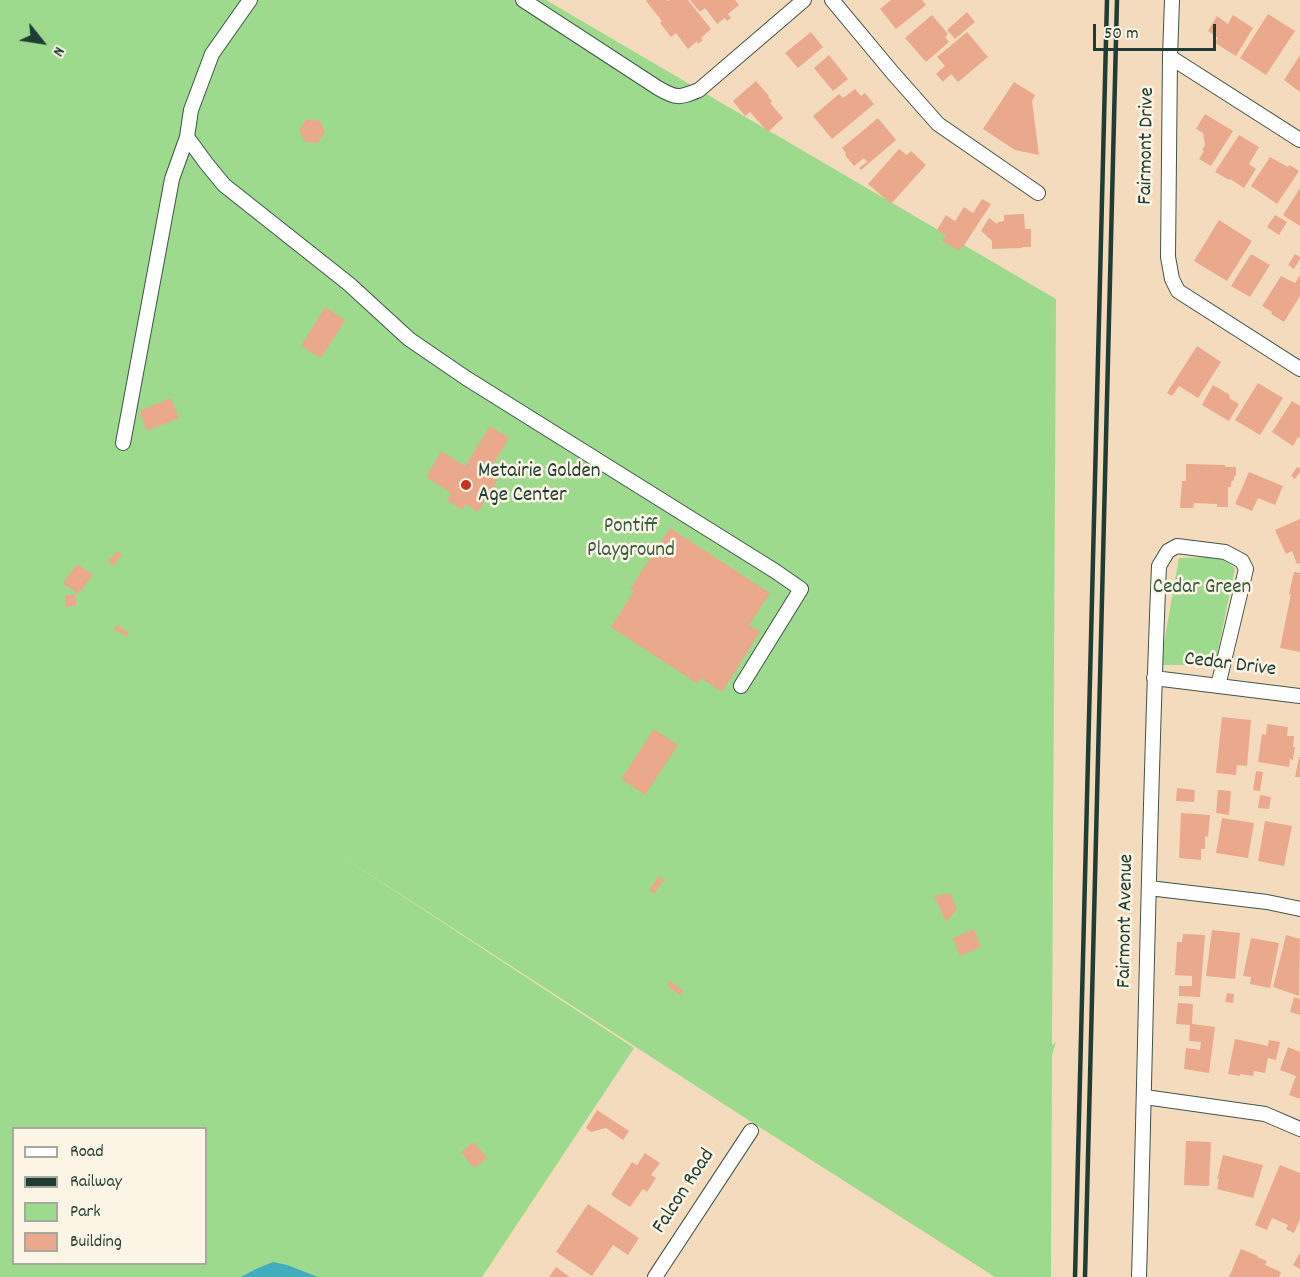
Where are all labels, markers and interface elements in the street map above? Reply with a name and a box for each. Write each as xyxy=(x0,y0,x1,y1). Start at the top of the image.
north arrow xyxy=(12,12,72,72)
scale bar xyxy=(1096,12,1219,50)
text: 50 m xyxy=(1104,22,1139,47)
text: N xyxy=(46,42,70,60)
street label: Fairmont Drive xyxy=(1134,87,1162,205)
place label: Metairie Golden Age Center xyxy=(478,460,600,510)
marker: Metairie Golden Age Center xyxy=(459,478,473,492)
park label: Pontiff Playground xyxy=(587,515,675,565)
park label: Cedar Green xyxy=(1153,576,1251,602)
street label: Cedar Drive xyxy=(1183,648,1277,684)
street label: Fairmont Avenue xyxy=(1113,854,1141,988)
legend xyxy=(12,1127,207,1265)
text: Road xyxy=(70,1140,104,1165)
street label: Falcon Road xyxy=(648,1145,722,1239)
text: Railway xyxy=(70,1170,122,1195)
text: Park xyxy=(70,1200,101,1225)
text: Building xyxy=(70,1230,122,1255)

